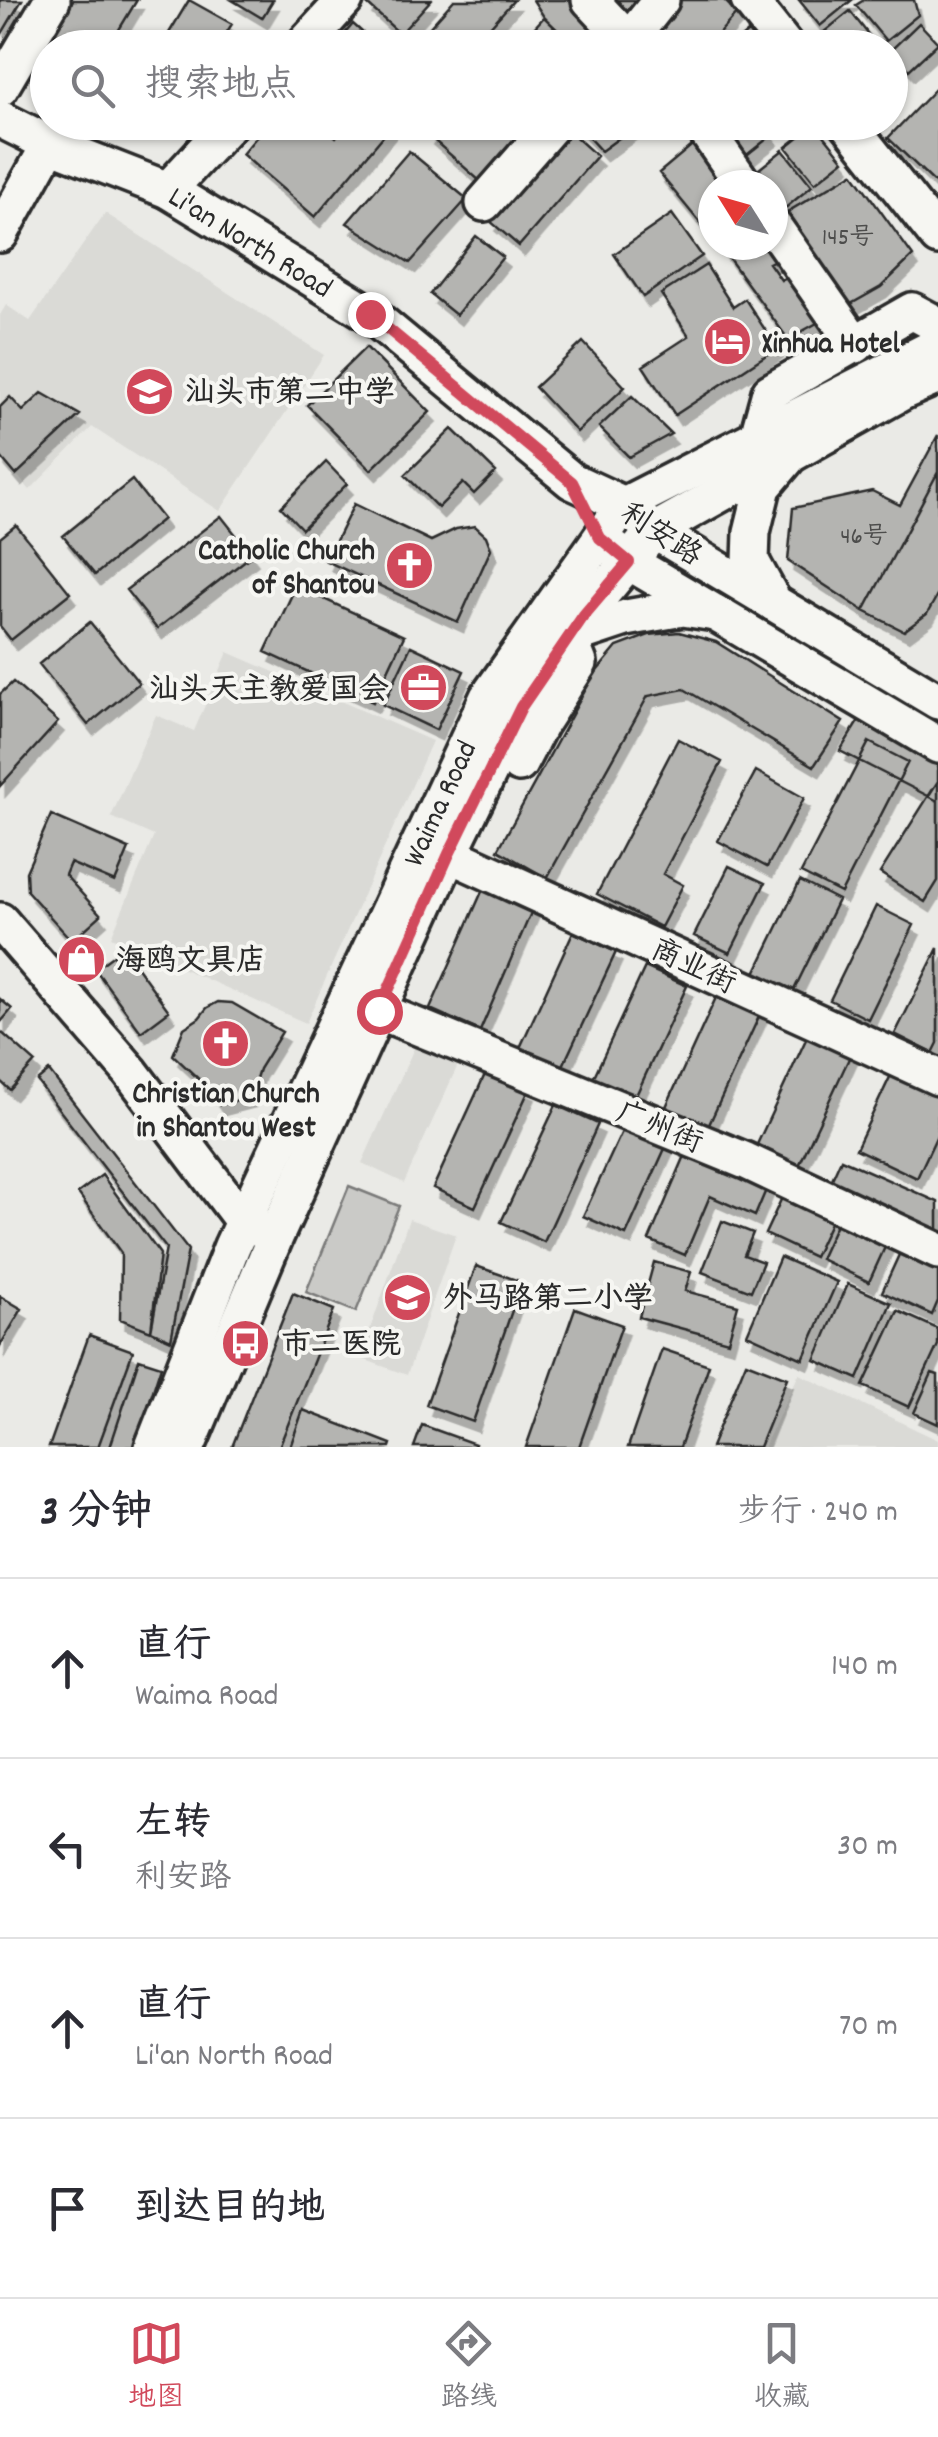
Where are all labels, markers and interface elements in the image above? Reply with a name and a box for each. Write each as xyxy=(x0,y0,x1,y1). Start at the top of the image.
search box xyxy=(30,30,908,140)
icon: search xyxy=(65,58,120,113)
text: 搜索地点 xyxy=(145,60,297,115)
north arrow xyxy=(698,170,788,260)
street label: Li'an North Road xyxy=(158,178,339,312)
house number: 145号 xyxy=(822,221,874,257)
route end xyxy=(348,292,394,338)
hotel icon: Xinhua Hotel xyxy=(701,316,753,368)
place label: Xinhua Hotel xyxy=(762,325,901,368)
school or university icon: 汕头市第二中学 xyxy=(124,365,176,417)
place label: 汕头市第二中学 xyxy=(185,374,395,417)
street label: 利安路 xyxy=(610,494,709,579)
house number: 46号 xyxy=(840,520,888,556)
place label: Catholic Church of Shantou xyxy=(198,532,375,609)
church icon: Catholic Church of Shantou xyxy=(384,540,436,592)
office icon: 汕头天主教爱国会 xyxy=(398,662,450,714)
place label: 汕头天主教爱国会 xyxy=(149,671,389,714)
street label: Waima Road xyxy=(395,735,491,875)
street label: 商业街 xyxy=(642,931,742,1008)
shop icon: 海鸥文具店 xyxy=(55,933,107,985)
place label: 海鸥文具店 xyxy=(116,942,266,985)
route start xyxy=(357,989,403,1035)
church icon: Christian Church in Shantou West xyxy=(200,1017,252,1069)
place label: Christian Church in Shantou West xyxy=(132,1075,320,1152)
street label: 广州街 xyxy=(609,1093,708,1167)
school or university icon: 外马路第二小学 xyxy=(382,1271,434,1323)
place label: 外马路第二小学 xyxy=(443,1280,653,1323)
bus stop icon: 市二医院 xyxy=(220,1317,272,1369)
place label: 市二医院 xyxy=(281,1326,401,1369)
text: 3 分钟 xyxy=(40,1485,152,1545)
text: 步行 · 240 m xyxy=(738,1491,898,1537)
text: 直行 xyxy=(135,1620,211,1675)
icon: ahead xyxy=(40,1641,95,1696)
text: 140 m xyxy=(831,1645,898,1691)
text: Waima Road xyxy=(135,1675,278,1721)
text: 左转 xyxy=(135,1798,211,1853)
icon: left xyxy=(40,1821,95,1876)
text: 30 m xyxy=(837,1825,898,1871)
text: 利安路 xyxy=(135,1857,231,1903)
text: 直行 xyxy=(135,1980,211,2035)
icon: ahead xyxy=(40,2001,95,2056)
text: 70 m xyxy=(839,2005,898,2051)
text: Li'an North Road xyxy=(135,2035,333,2081)
icon: arrive xyxy=(40,2181,95,2236)
text: 到达目的地 xyxy=(135,2183,325,2238)
tab: 地图 xyxy=(128,2316,184,2420)
tab: 路线 xyxy=(441,2316,497,2420)
tab: 收藏 xyxy=(754,2316,810,2420)

